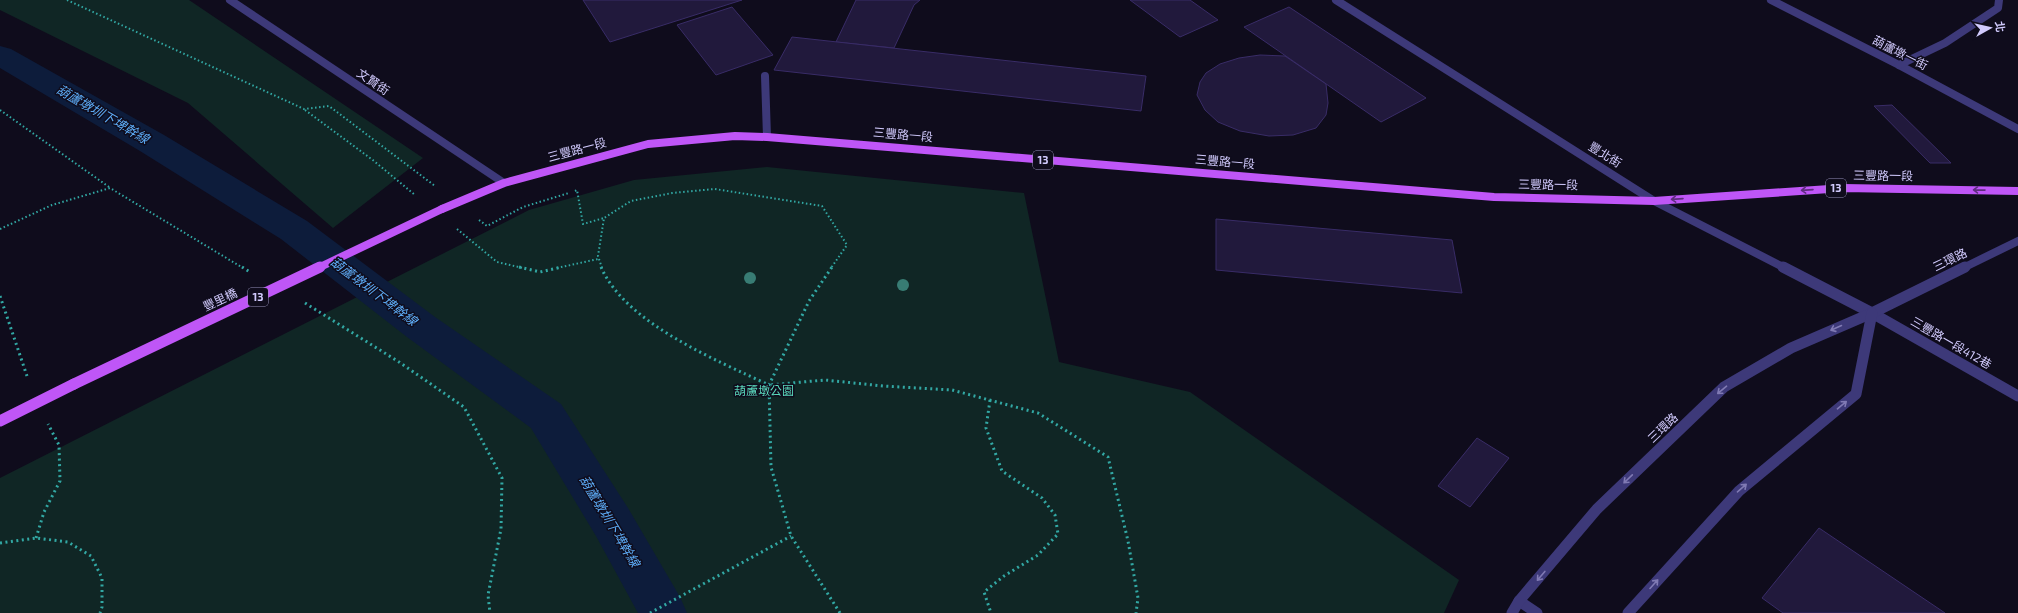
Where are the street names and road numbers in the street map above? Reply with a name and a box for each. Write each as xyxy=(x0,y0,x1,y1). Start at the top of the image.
street label: 葫蘆墩一街 xyxy=(1871,32,1930,72)
street label: 文賢街 xyxy=(355,65,392,97)
street label: 三豐路一段 xyxy=(873,124,934,144)
street label: 三豐路一段 xyxy=(546,135,608,164)
street label: 豐北街 xyxy=(1587,139,1625,170)
road number: 13 xyxy=(1033,151,1053,169)
street label: 三豐路一段 xyxy=(1195,151,1256,171)
street label: 三豐路一段 xyxy=(1853,167,1913,183)
street label: 三豐路一段 xyxy=(1518,176,1578,192)
road number: 13 xyxy=(1826,179,1846,197)
street label: 三環路 xyxy=(1930,245,1969,273)
street label: 豐里橋 xyxy=(200,285,239,313)
road number: 13 xyxy=(248,288,268,306)
street label: 三豐路一段412巷 xyxy=(1909,313,1994,371)
street label: 三環路 xyxy=(1644,410,1680,445)

